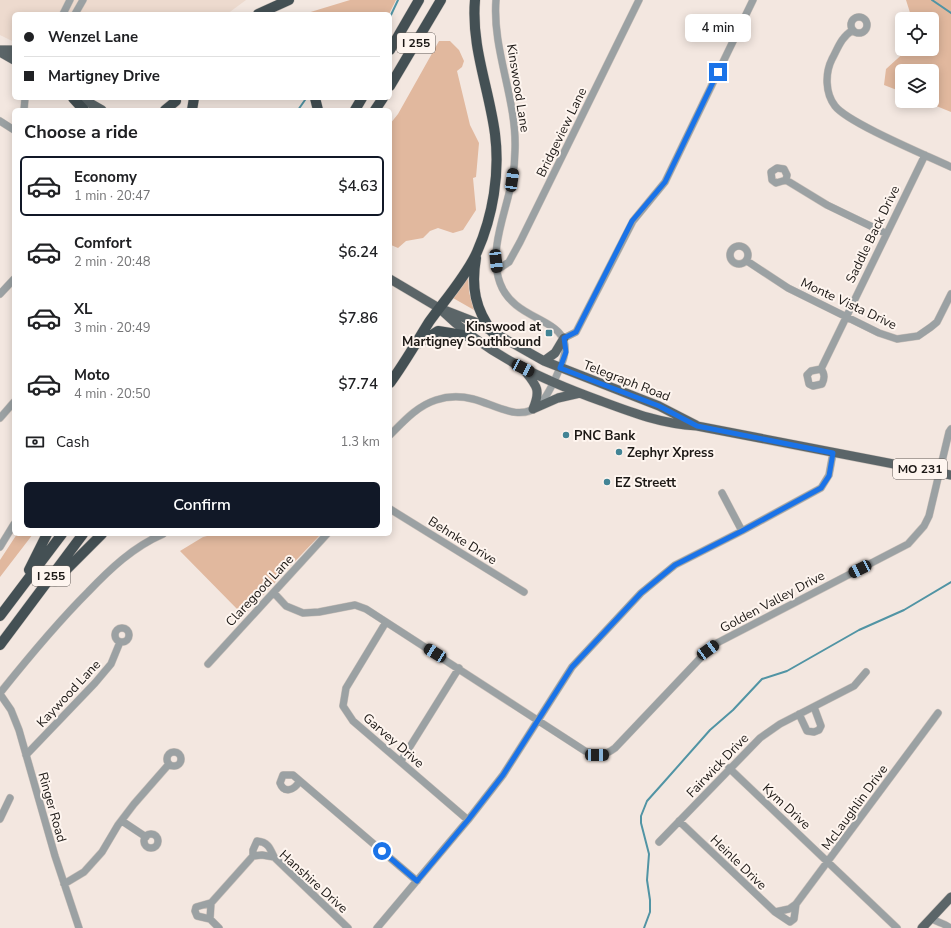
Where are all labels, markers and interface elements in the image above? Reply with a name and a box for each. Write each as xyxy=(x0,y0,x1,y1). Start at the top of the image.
map controls xyxy=(895,12,939,108)
button: locate xyxy=(895,12,939,56)
callout: 4 min xyxy=(685,14,751,42)
text: 4 min xyxy=(701,19,735,37)
text: Wenzel Lane xyxy=(48,27,138,47)
road number: I 255 xyxy=(397,33,435,53)
street label: Kinswood Lane xyxy=(502,43,534,134)
route end xyxy=(709,63,727,81)
button: layers xyxy=(895,64,939,108)
text: Martigney Drive xyxy=(48,66,160,86)
street label: Bridgeview Lane xyxy=(532,85,591,180)
text: Choose a ride xyxy=(24,120,138,144)
text: Economy xyxy=(74,167,137,187)
car xyxy=(504,167,520,193)
icon: car xyxy=(26,168,62,204)
text: $4.63 xyxy=(338,176,378,196)
street label: Saddle Back Drive xyxy=(841,183,904,286)
text: 1 min · 20:47 xyxy=(74,187,150,205)
text: Comfort xyxy=(74,233,131,253)
icon: car xyxy=(26,234,62,270)
text: $6.24 xyxy=(338,242,378,262)
car xyxy=(489,248,503,274)
text: 2 min · 20:48 xyxy=(74,253,150,271)
street label: Monte Vista Drive xyxy=(798,274,900,334)
text: XL xyxy=(74,299,93,319)
icon: car xyxy=(26,300,62,336)
text: $7.86 xyxy=(338,308,378,328)
place label: Kinswood at Martigney Southbound xyxy=(402,318,542,351)
text: 3 min · 20:49 xyxy=(74,319,150,337)
marker: Kinswood at Martigney Southbound xyxy=(544,328,554,338)
street label: Telegraph Road xyxy=(580,356,673,406)
car xyxy=(510,357,536,379)
text: Moto xyxy=(74,365,110,385)
icon: car xyxy=(26,366,62,402)
text: $7.74 xyxy=(338,374,378,394)
text: 4 min · 20:50 xyxy=(74,385,150,403)
place label: PNC Bank xyxy=(574,427,636,445)
marker: PNC Bank xyxy=(561,430,571,440)
icon: cash xyxy=(24,431,46,453)
text: Cash xyxy=(56,432,90,452)
text: 1.3 km xyxy=(340,433,380,451)
place label: Zephyr Xpress xyxy=(627,444,714,462)
marker: Zephyr Xpress xyxy=(614,447,624,457)
road number: MO 231 xyxy=(893,459,947,479)
place label: EZ Streett xyxy=(615,474,677,492)
marker: EZ Streett xyxy=(602,477,612,487)
button: Confirm xyxy=(24,482,380,528)
street label: Behnke Drive xyxy=(425,513,500,569)
street label: Claregood Lane xyxy=(222,551,298,631)
car xyxy=(847,558,873,580)
road number: I 255 xyxy=(32,566,70,586)
street label: Golden Valley Drive xyxy=(717,567,828,637)
car xyxy=(695,638,721,662)
car xyxy=(422,642,448,664)
street label: Kaywood Lane xyxy=(33,656,105,731)
street label: Garvey Drive xyxy=(359,709,428,772)
street label: Fairwick Drive xyxy=(683,730,753,802)
car xyxy=(585,749,609,761)
street label: McLaughlin Drive xyxy=(818,761,892,854)
street label: Ringer Road xyxy=(33,770,71,844)
street label: Kym Drive xyxy=(758,780,814,834)
street label: Heinle Drive xyxy=(706,831,771,894)
route start xyxy=(373,842,391,860)
street label: Hanshire Drive xyxy=(275,846,352,917)

